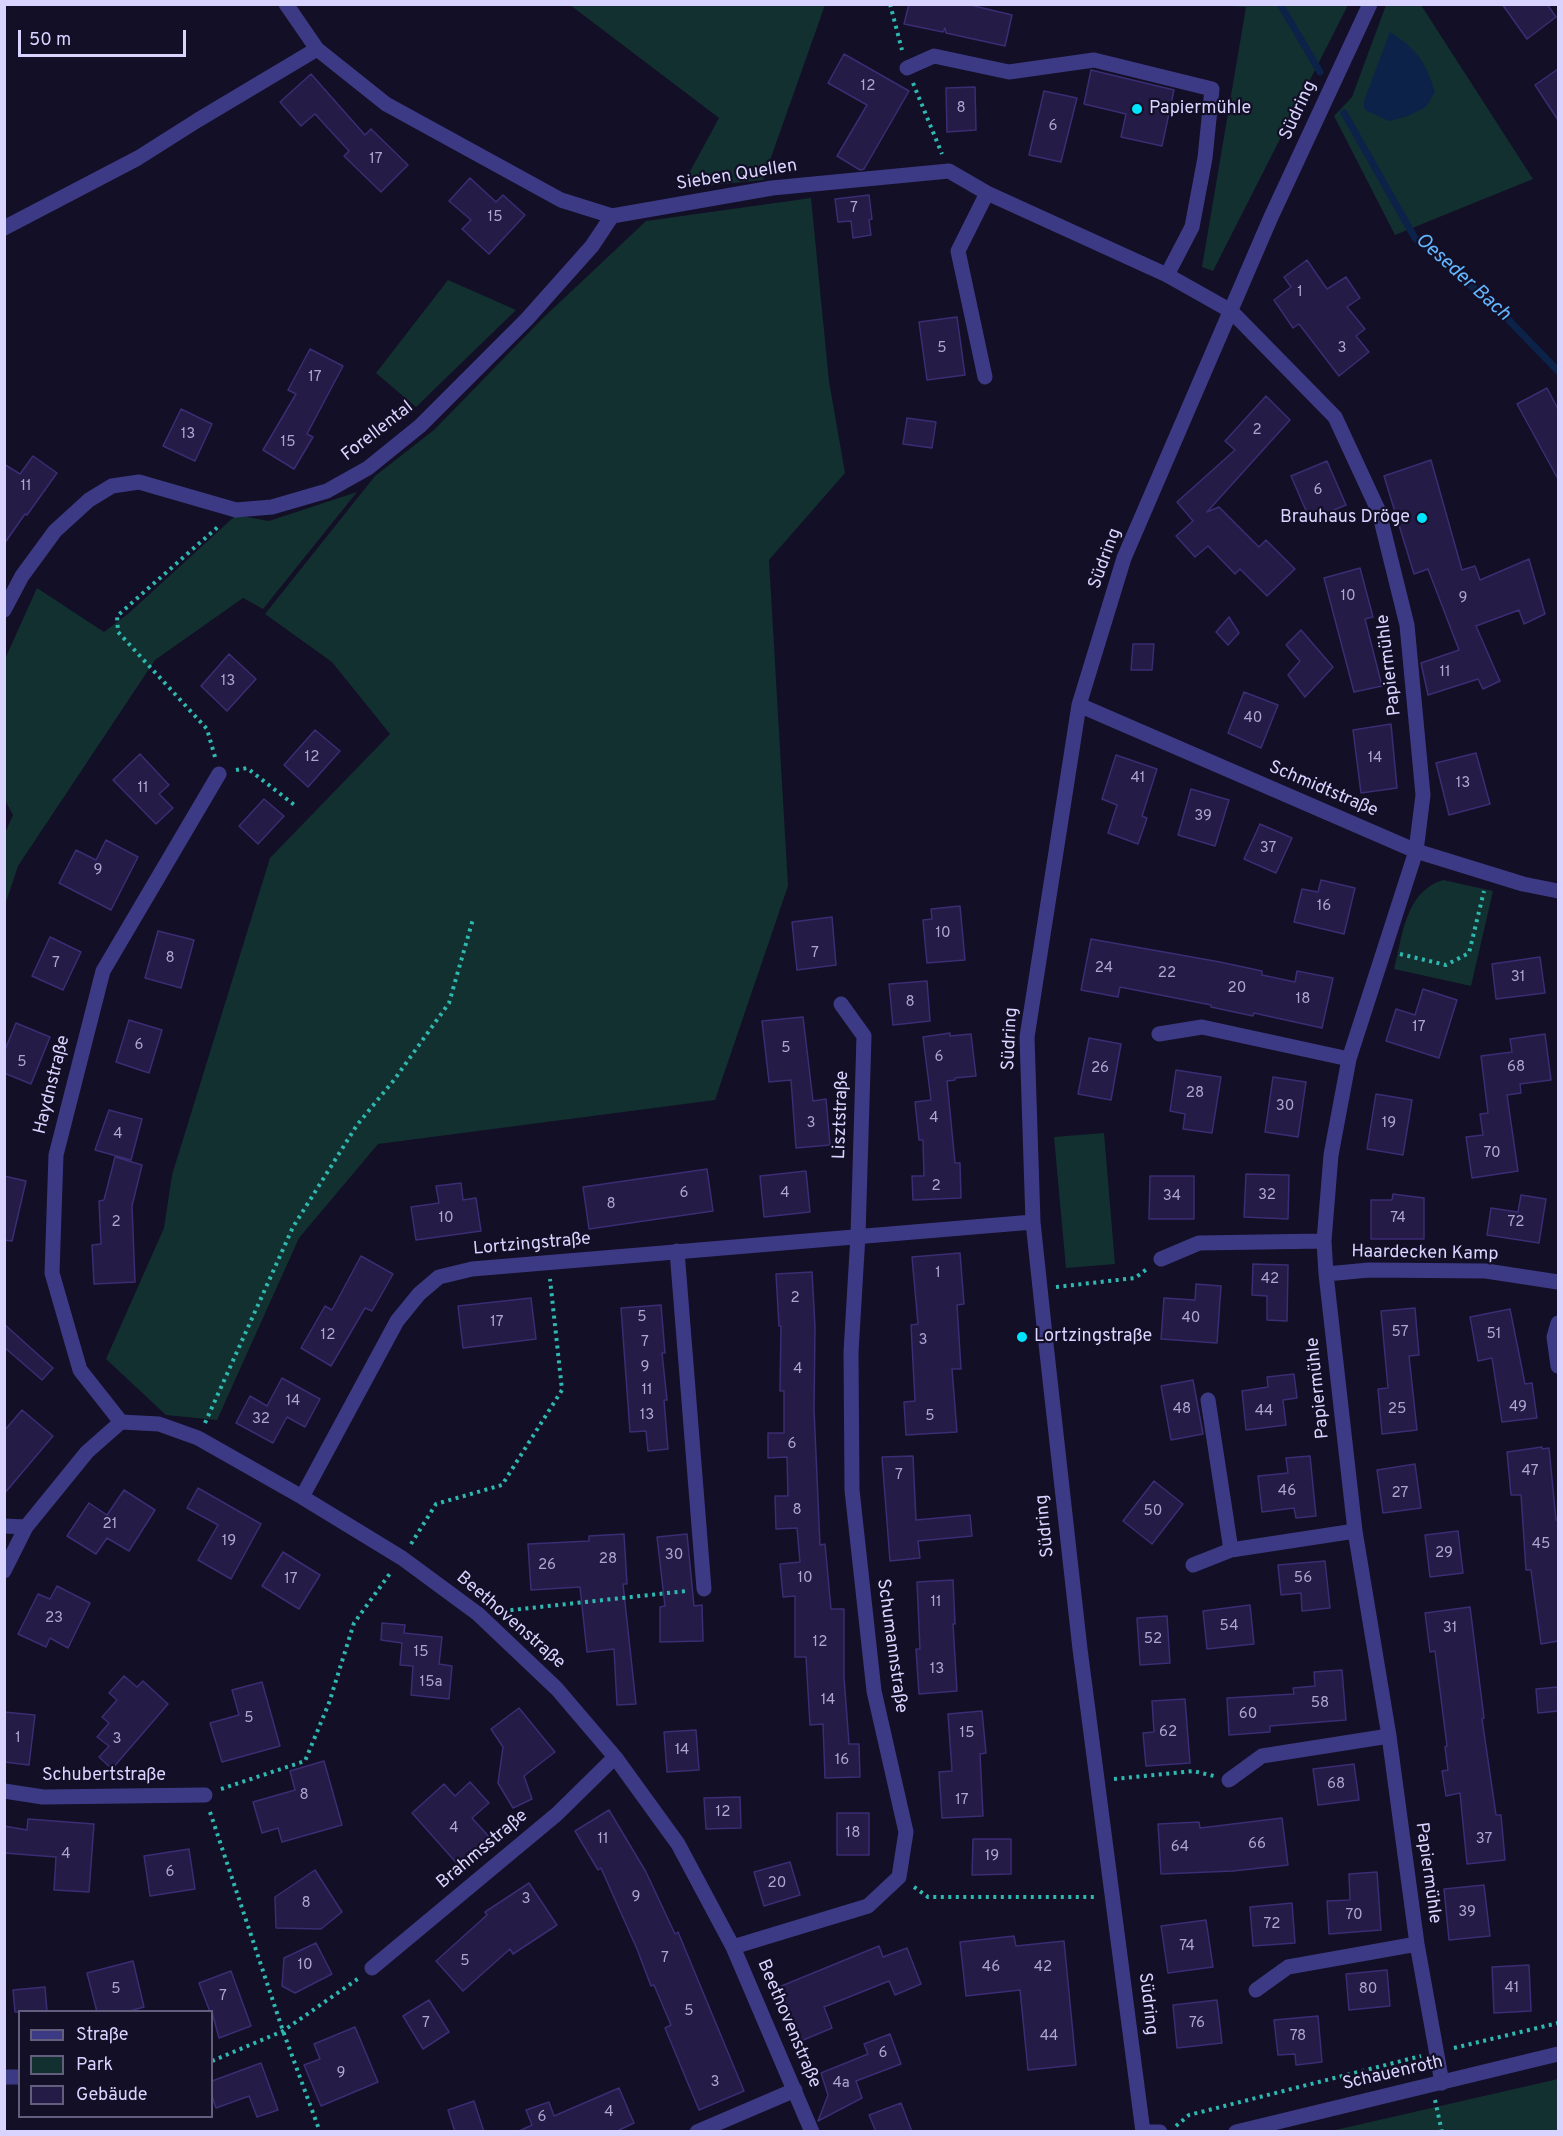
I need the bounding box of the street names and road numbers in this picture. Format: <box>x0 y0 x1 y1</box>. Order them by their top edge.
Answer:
street label: Südring <box>1276 78 1322 144</box>
street label: Sieben Quellen <box>675 156 799 196</box>
street label: Forellental <box>338 397 418 467</box>
street label: Südring <box>1085 526 1127 592</box>
street label: Papiermühle <box>1373 613 1407 717</box>
street label: Schmidtstraße <box>1265 757 1381 823</box>
street label: Südring <box>999 1007 1023 1071</box>
street label: Haydnstraße <box>30 1033 76 1137</box>
street label: Lisztstraße <box>830 1070 854 1160</box>
street label: Lortzingstraße <box>472 1229 592 1261</box>
street label: Haardecken Kamp <box>1351 1242 1499 1266</box>
street label: Papiermühle <box>1303 1336 1335 1440</box>
street label: Südring <box>1032 1494 1060 1558</box>
street label: Beethovenstraße <box>451 1568 569 1674</box>
street label: Schumannstraße <box>871 1577 911 1715</box>
street label: Schubertstraße <box>42 1765 166 1787</box>
street label: Brahmsstraße <box>433 1806 533 1894</box>
street label: Papiermühle <box>1409 1821 1445 1925</box>
street label: Beethovenstraße <box>751 1957 825 2091</box>
street label: Südring <box>1132 1971 1162 2037</box>
street label: Schauenroth <box>1341 2052 1445 2096</box>

